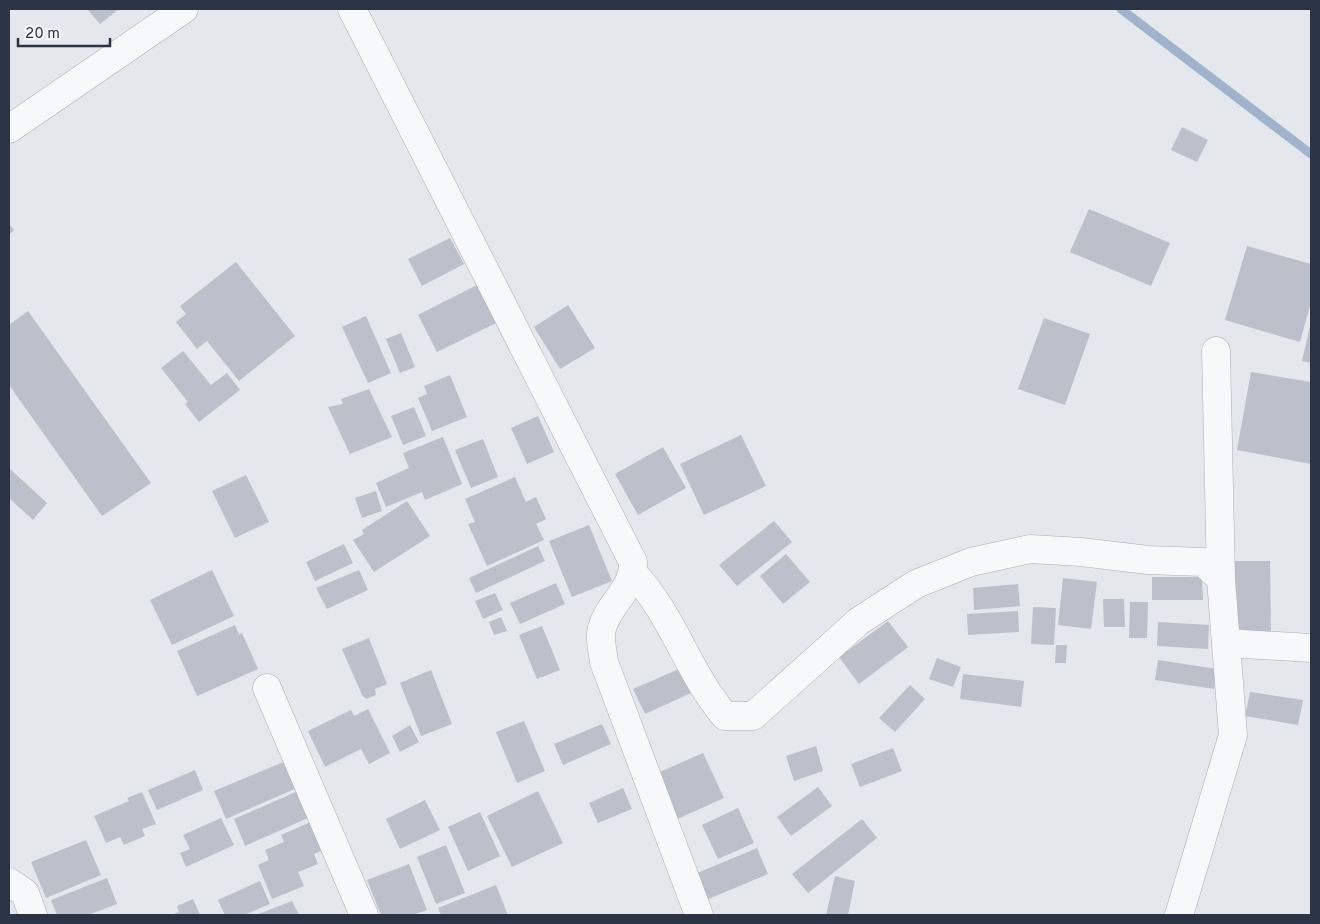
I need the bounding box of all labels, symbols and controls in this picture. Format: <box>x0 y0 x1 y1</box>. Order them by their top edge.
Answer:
scale bar <box>18 15 110 47</box>
text: 20 m <box>25 25 60 44</box>

